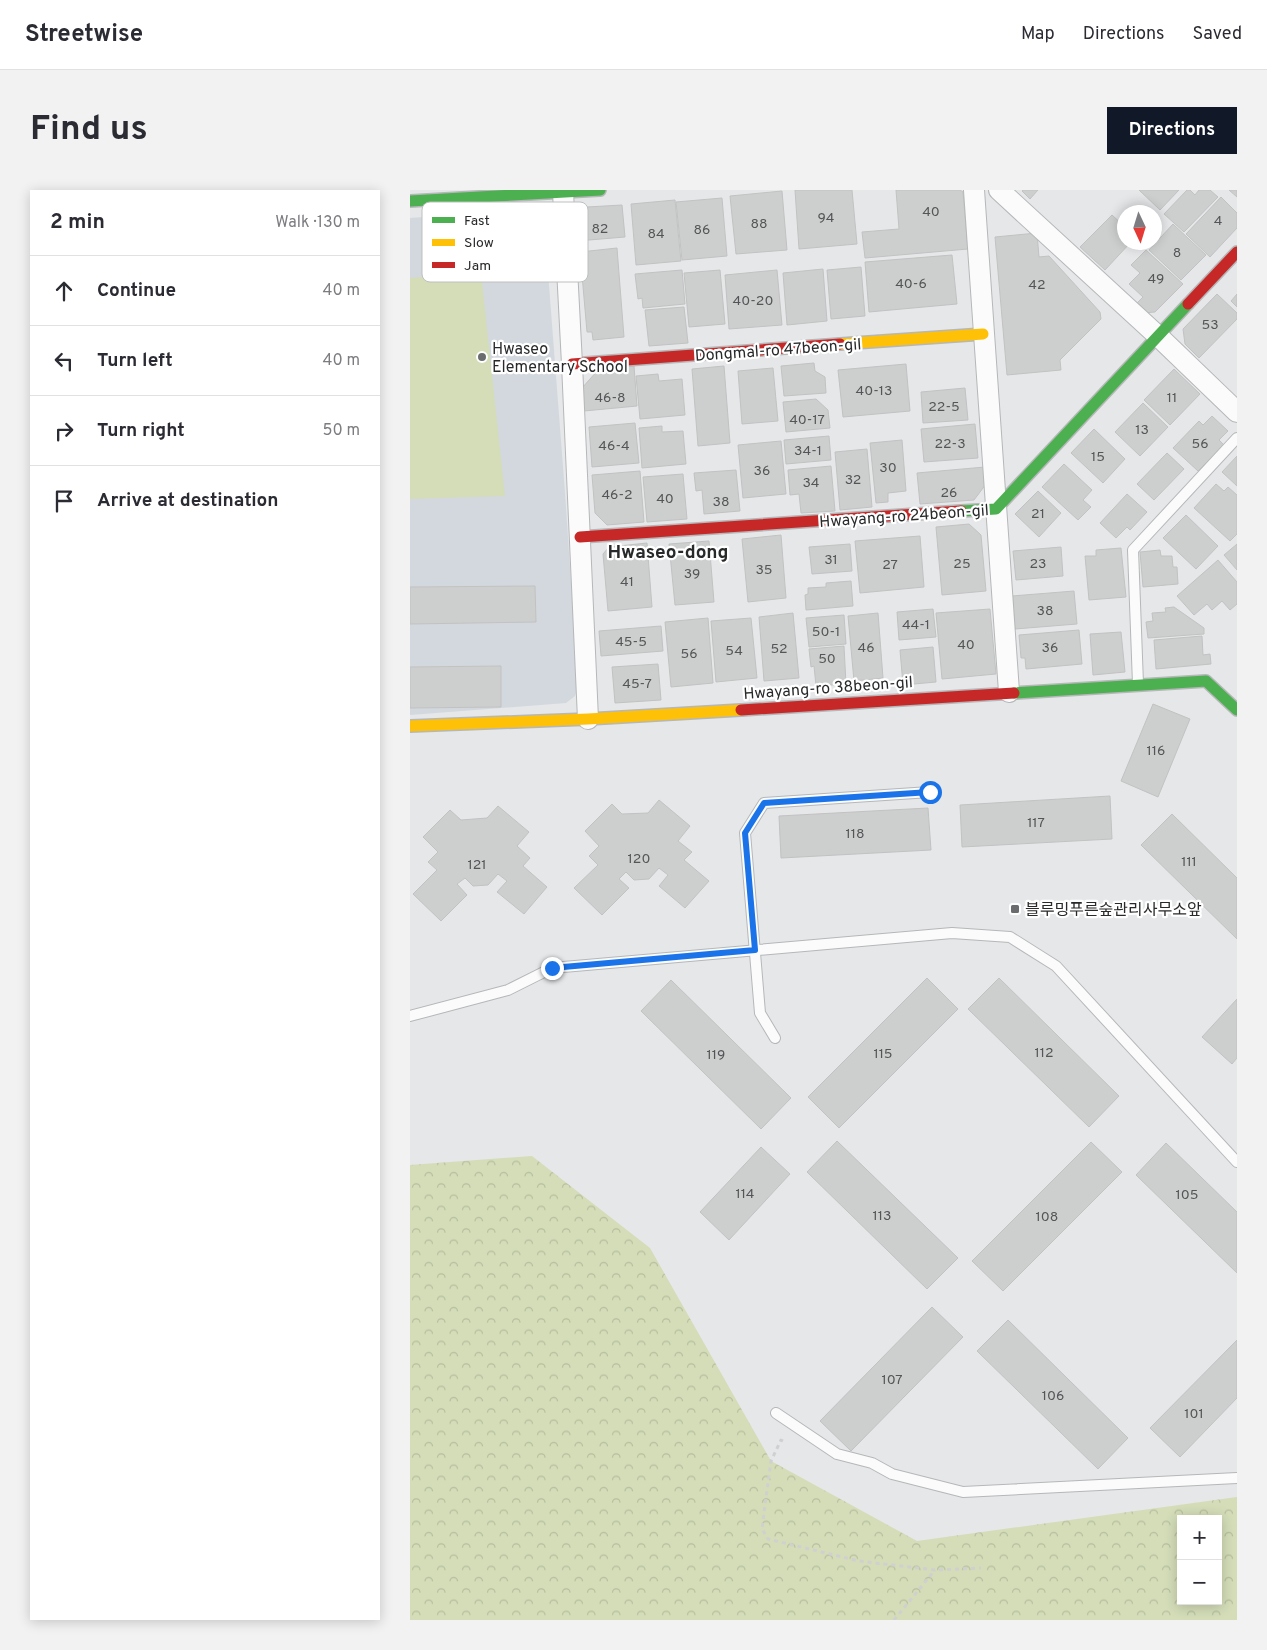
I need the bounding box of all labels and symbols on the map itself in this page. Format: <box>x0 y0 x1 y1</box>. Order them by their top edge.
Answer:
legend <box>422 202 588 282</box>
house number: 40 <box>922 204 940 221</box>
north arrow <box>1117 205 1162 250</box>
house number: 94 <box>817 210 835 227</box>
text: Fast <box>464 213 490 230</box>
house number: 4 <box>1214 213 1222 230</box>
house number: 88 <box>750 216 768 233</box>
house number: 82 <box>592 221 608 238</box>
house number: 86 <box>694 222 710 239</box>
house number: 84 <box>647 226 665 243</box>
text: Slow <box>464 235 494 252</box>
house number: 8 <box>1173 245 1181 262</box>
text: Jam <box>464 258 491 275</box>
house number: 49 <box>1148 271 1164 288</box>
house number: 40-6 <box>895 276 927 293</box>
house number: 42 <box>1028 277 1046 294</box>
house number: 40-20 <box>733 293 773 310</box>
house number: 53 <box>1201 317 1219 334</box>
street label: Dongmal-ro 47beon-gil <box>694 335 862 367</box>
place label: Hwaseo Elementary School <box>492 340 628 378</box>
marker: Hwaseo Elementary School <box>476 351 488 363</box>
house number: 40-13 <box>856 383 892 400</box>
house number: 46-8 <box>594 390 626 407</box>
house number: 11 <box>1167 390 1177 407</box>
house number: 22-5 <box>928 399 960 416</box>
house number: 40-17 <box>789 412 825 429</box>
house number: 13 <box>1135 422 1149 439</box>
house number: 22-3 <box>934 436 966 453</box>
house number: 56 <box>1191 436 1209 453</box>
house number: 46-4 <box>598 438 630 455</box>
house number: 34-1 <box>794 443 822 460</box>
house number: 15 <box>1091 449 1105 466</box>
house number: 30 <box>879 460 897 477</box>
house number: 36 <box>754 463 770 480</box>
house number: 32 <box>845 472 861 489</box>
house number: 34 <box>802 475 820 492</box>
house number: 26 <box>941 485 957 502</box>
house number: 46-2 <box>601 487 633 504</box>
house number: 40 <box>656 491 674 508</box>
house number: 38 <box>713 494 729 511</box>
street label: Hwayang-ro 24beon-gil <box>819 501 990 533</box>
house number: 21 <box>1031 506 1045 523</box>
district label: Hwaseo-dong <box>607 541 729 565</box>
house number: 31 <box>824 552 838 569</box>
house number: 25 <box>953 556 971 573</box>
house number: 23 <box>1030 556 1047 573</box>
house number: 27 <box>882 557 898 574</box>
house number: 35 <box>755 562 773 579</box>
house number: 39 <box>684 566 700 583</box>
house number: 41 <box>620 574 634 591</box>
house number: 38 <box>1037 603 1053 620</box>
house number: 44-1 <box>902 617 930 634</box>
house number: 50-1 <box>812 624 840 641</box>
house number: 45-5 <box>615 634 647 651</box>
house number: 40 <box>957 637 975 654</box>
house number: 46 <box>857 640 875 657</box>
house number: 36 <box>1042 640 1058 657</box>
house number: 52 <box>770 641 788 658</box>
house number: 54 <box>725 643 743 660</box>
house number: 56 <box>680 646 698 663</box>
house number: 50 <box>818 651 836 668</box>
street label: Hwayang-ro 38beon-gil <box>743 673 914 705</box>
house number: 45-7 <box>622 676 652 693</box>
house number: 116 <box>1147 743 1165 760</box>
route start <box>919 781 942 804</box>
house number: 117 <box>1027 815 1045 832</box>
house number: 118 <box>846 826 865 843</box>
house number: 120 <box>628 851 650 868</box>
house number: 111 <box>1181 854 1197 871</box>
house number: 121 <box>467 857 487 874</box>
place label: 블루밍푸른숲관리사무소앞 <box>1025 901 1202 921</box>
marker: 블루밍푸른숲관리사무소앞 <box>1009 903 1021 915</box>
route end <box>541 957 564 980</box>
house number: 112 <box>1034 1045 1054 1062</box>
house number: 115 <box>873 1046 893 1063</box>
house number: 119 <box>707 1047 725 1064</box>
house number: 114 <box>736 1186 754 1203</box>
house number: 105 <box>1176 1187 1198 1204</box>
house number: 113 <box>873 1208 891 1225</box>
house number: 108 <box>1036 1209 1058 1226</box>
house number: 107 <box>881 1372 903 1389</box>
house number: 106 <box>1042 1388 1064 1405</box>
house number: 101 <box>1184 1406 1204 1423</box>

